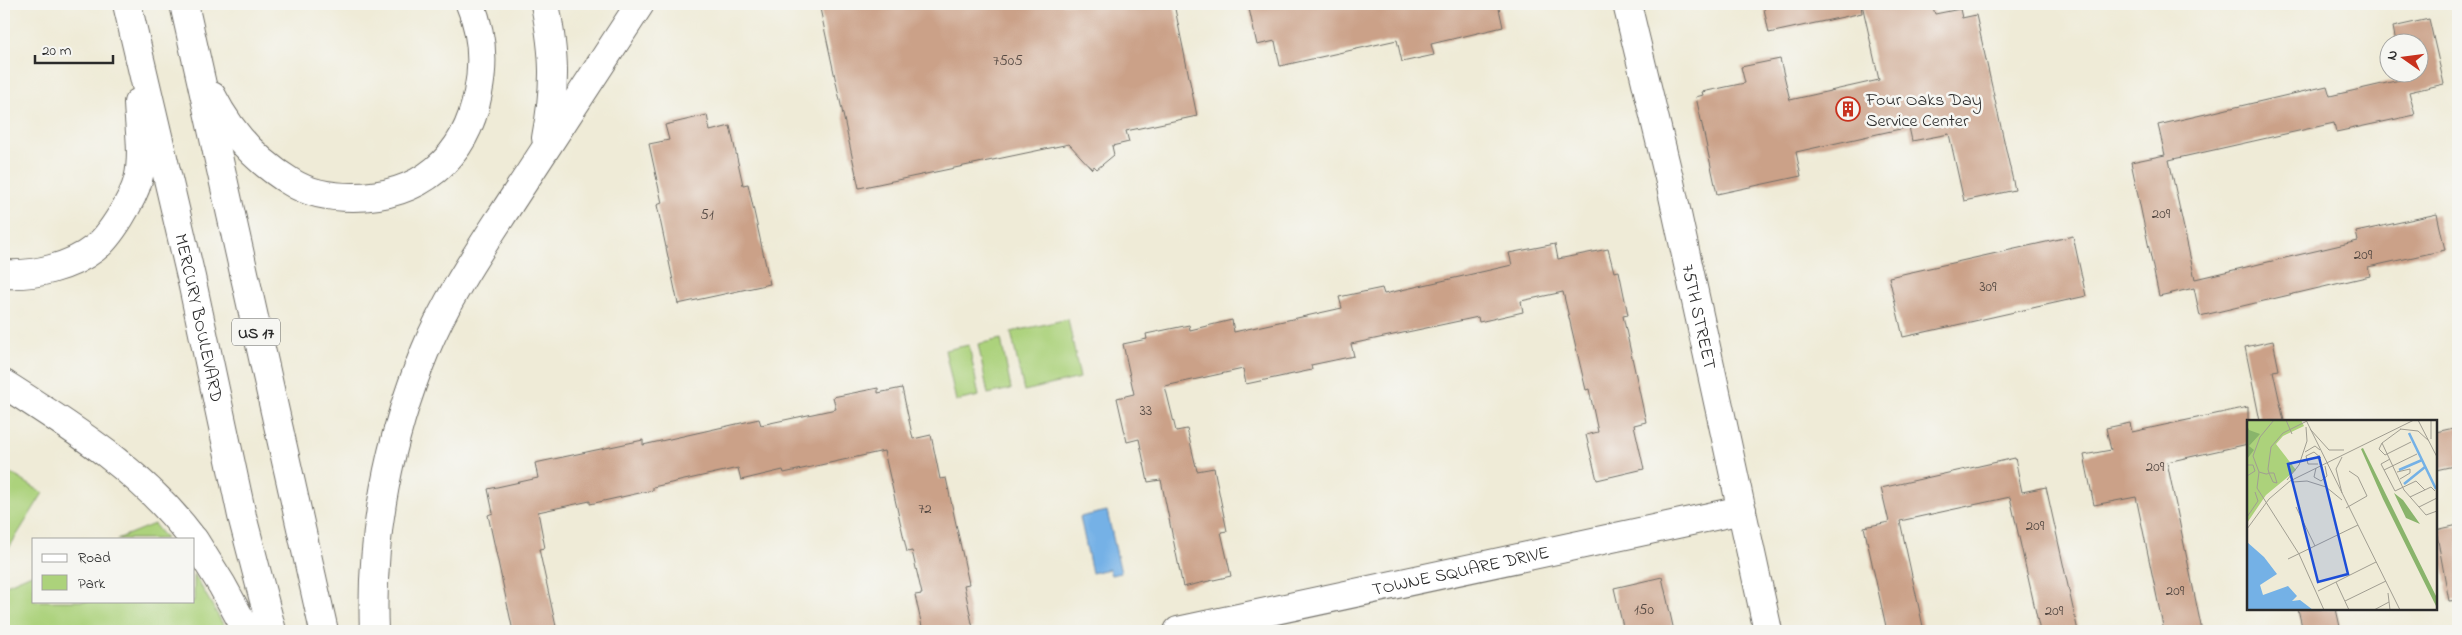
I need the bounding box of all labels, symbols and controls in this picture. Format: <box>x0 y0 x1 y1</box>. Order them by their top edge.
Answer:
scale bar <box>35 32 112 64</box>
north arrow <box>2380 32 2430 82</box>
text: 20 m <box>42 40 72 62</box>
text: N <box>2382 48 2404 62</box>
house number: 7505 <box>993 50 1023 72</box>
place label: Four Oaks Day Service Center <box>1865 88 1982 135</box>
building icon: Four Oaks Day Service Center <box>1835 96 1861 122</box>
house number: 209 <box>2152 203 2171 225</box>
house number: 51 <box>700 204 714 226</box>
street label: MERCURY BOULEVARD <box>166 231 228 405</box>
house number: 209 <box>2354 244 2373 266</box>
street label: 75TH STREET <box>1673 262 1722 372</box>
house number: 309 <box>1979 276 1997 298</box>
road number: US 17 <box>232 318 280 346</box>
house number: 33 <box>1140 400 1152 422</box>
inset map <box>2247 420 2437 610</box>
house number: 209 <box>2146 456 2165 478</box>
house number: 72 <box>918 498 932 520</box>
house number: 209 <box>2026 515 2045 537</box>
legend <box>32 538 195 602</box>
street label: TOWNE SQUARE DRIVE <box>1370 541 1552 604</box>
text: Road <box>78 547 111 569</box>
text: Park <box>78 573 106 595</box>
house number: 209 <box>2166 580 2185 602</box>
house number: 150 <box>1634 599 1654 621</box>
house number: 209 <box>2045 600 2064 622</box>

